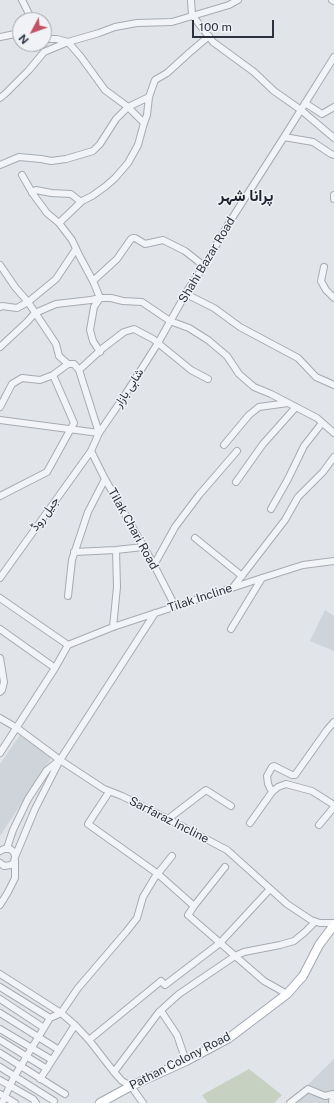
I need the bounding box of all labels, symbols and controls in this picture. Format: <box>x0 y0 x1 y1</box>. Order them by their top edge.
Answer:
north arrow <box>12 12 52 52</box>
scale bar <box>194 12 276 38</box>
text: 100 m <box>199 20 232 34</box>
text: N <box>16 32 31 46</box>
district label: پرانا شہر <box>219 186 273 206</box>
street label: Shahi Bazar Road <box>176 214 238 306</box>
street label: شاہی بازار <box>111 366 147 410</box>
street label: Tilak Chari Road <box>105 486 161 572</box>
street label: جیل روڈ <box>28 494 62 534</box>
street label: Tilak Incline <box>166 581 234 615</box>
street label: Sarfaraz Incline <box>127 794 211 846</box>
street label: Pathan Colony Road <box>127 1029 233 1093</box>

